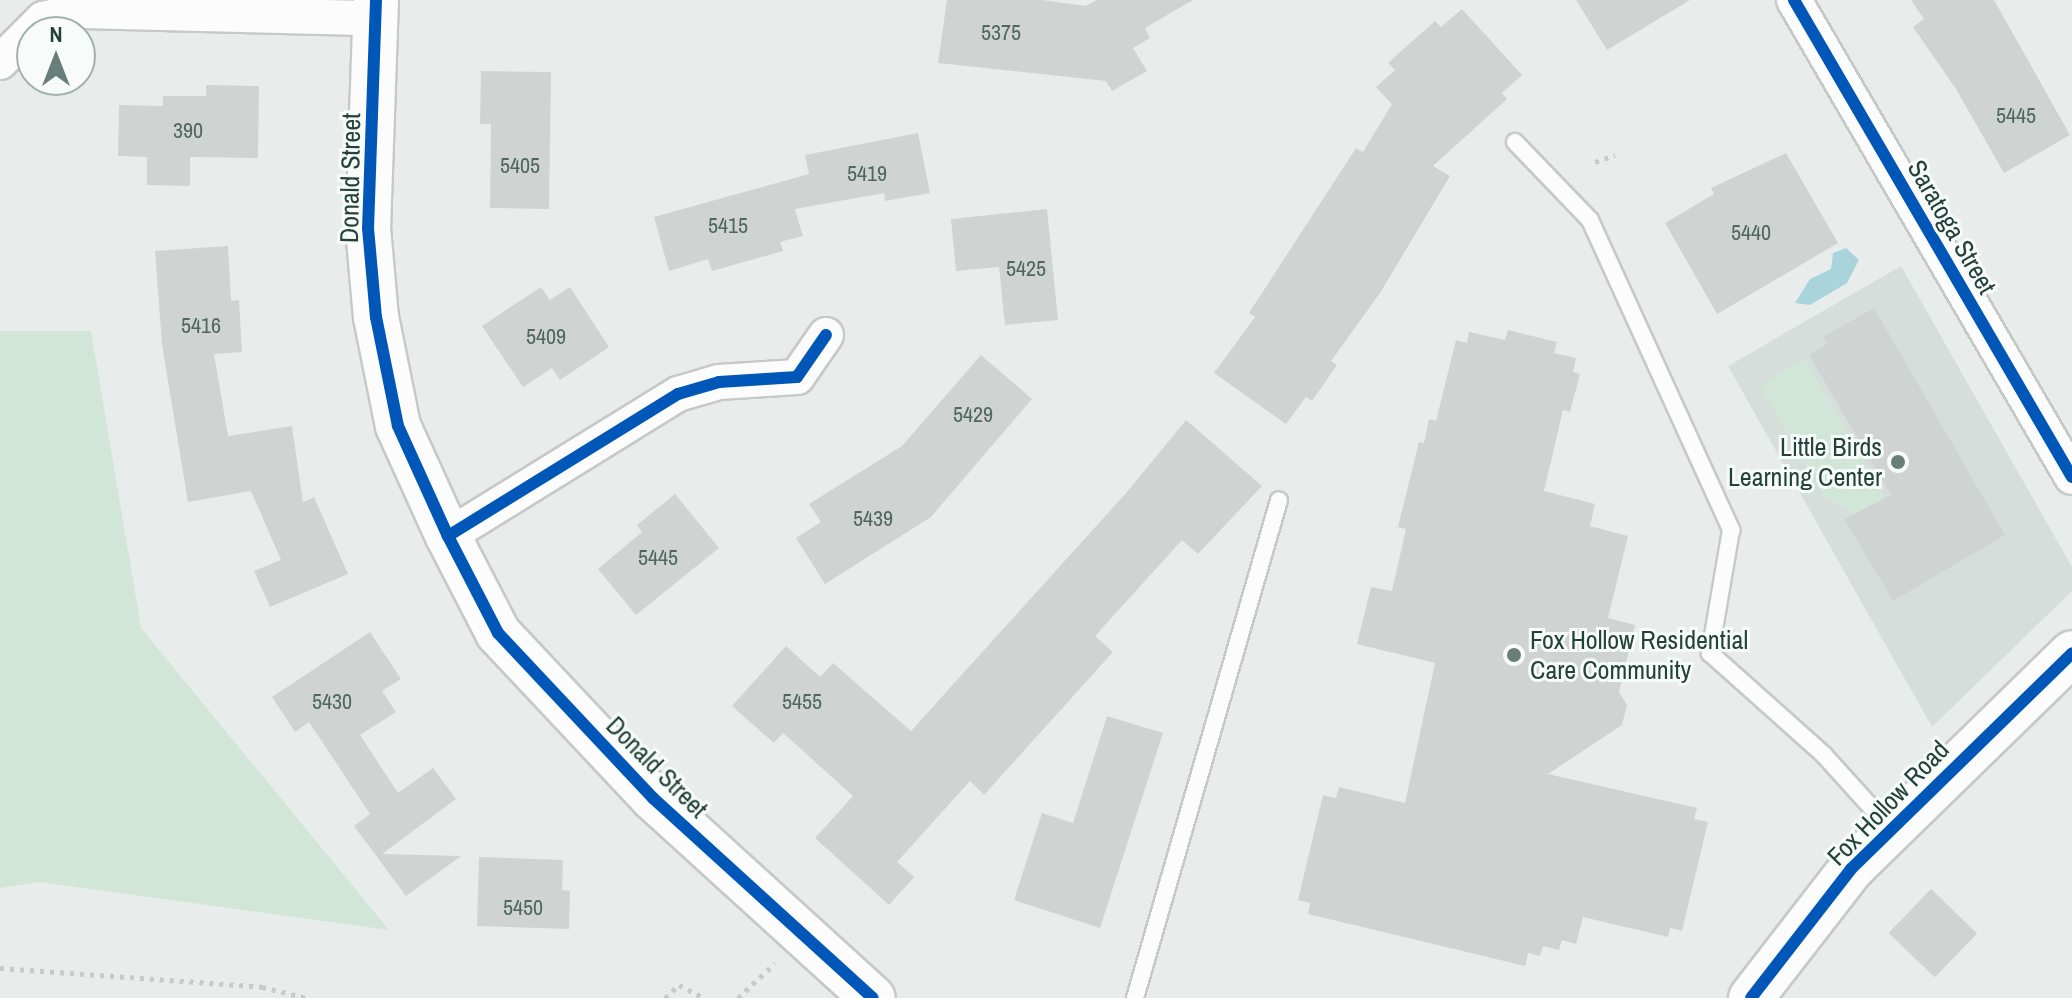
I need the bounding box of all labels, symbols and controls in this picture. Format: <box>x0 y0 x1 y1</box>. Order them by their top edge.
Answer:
north arrow <box>16 16 96 96</box>
text: N <box>49 19 63 49</box>
house number: 5375 <box>981 20 1021 46</box>
house number: 5445 <box>1996 103 2036 129</box>
street label: Donald Street <box>333 113 367 243</box>
house number: 390 <box>173 118 203 144</box>
house number: 5405 <box>500 153 540 179</box>
street label: Saratoga Street <box>1901 155 2003 299</box>
house number: 5419 <box>847 161 887 187</box>
house number: 5415 <box>708 213 748 239</box>
house number: 5440 <box>1731 220 1771 246</box>
house number: 5425 <box>1006 256 1046 282</box>
house number: 5416 <box>181 313 221 339</box>
house number: 5409 <box>526 324 566 350</box>
house number: 5429 <box>953 402 993 428</box>
place label: Little Birds Learning Center <box>1728 431 1882 492</box>
marker: Little Birds Learning Center <box>1889 453 1907 471</box>
house number: 5439 <box>853 506 893 532</box>
house number: 5445 <box>638 545 678 571</box>
place label: Fox Hollow Residential Care Community <box>1530 624 1748 686</box>
marker: Fox Hollow Residential Care Community <box>1505 646 1523 664</box>
house number: 5430 <box>312 689 352 715</box>
house number: 5455 <box>782 689 822 715</box>
street label: Donald Street <box>600 710 714 824</box>
street label: Fox Hollow Road <box>1821 734 1955 872</box>
house number: 5450 <box>503 895 543 921</box>

